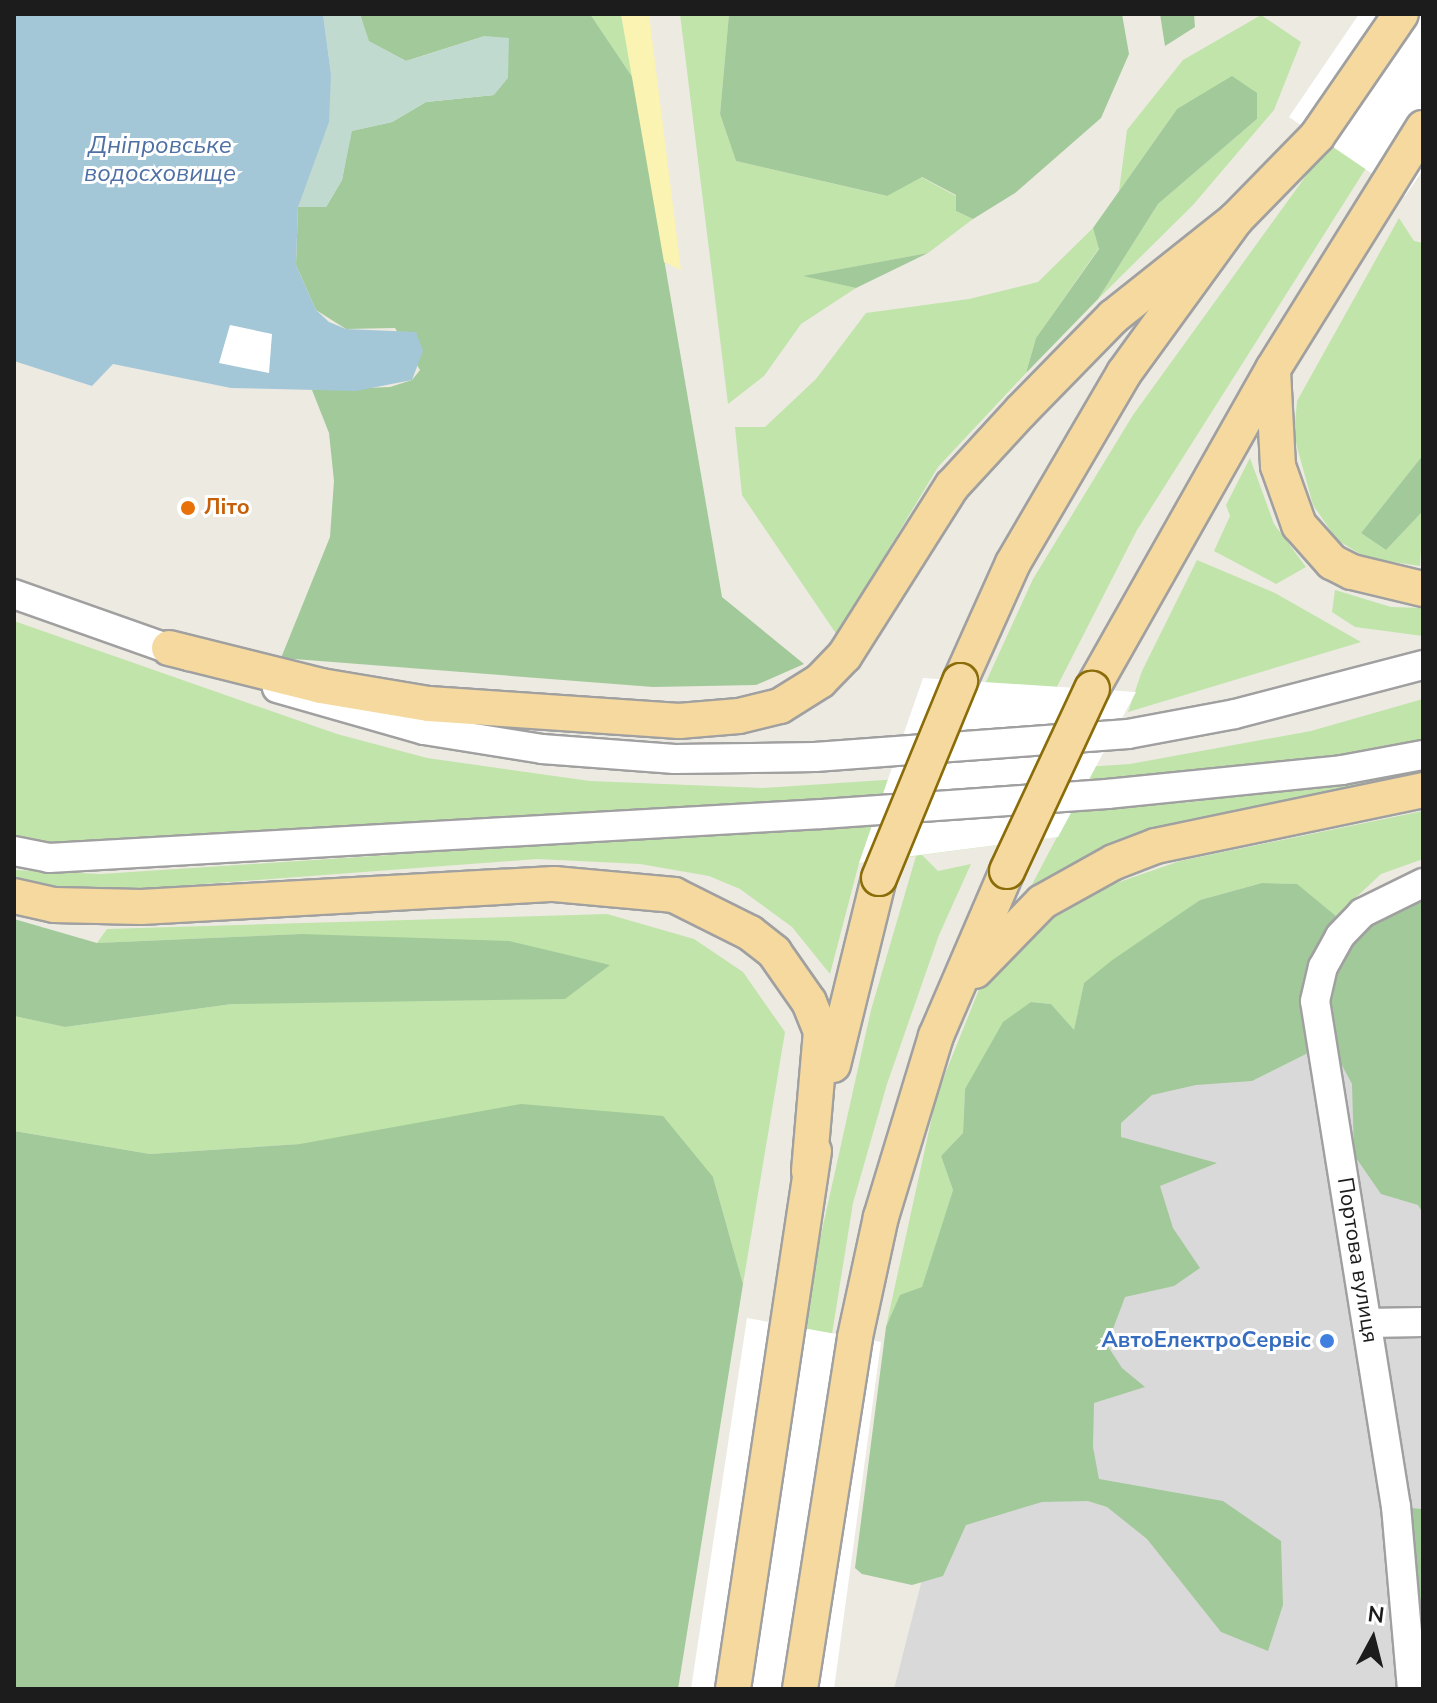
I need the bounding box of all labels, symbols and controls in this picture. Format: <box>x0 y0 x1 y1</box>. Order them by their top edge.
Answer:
water label: Дніпровське водосховище <box>84 132 236 188</box>
place label: Літо <box>204 495 250 521</box>
marker: Літо <box>179 499 197 517</box>
street label: Портова вулиця <box>1331 1175 1383 1345</box>
place label: АвтоЕлектроСервіс <box>1101 1328 1311 1354</box>
marker: АвтоЕлектроСервіс <box>1318 1332 1336 1350</box>
north arrow <box>1333 1599 1413 1679</box>
text: N <box>1366 1599 1386 1631</box>

